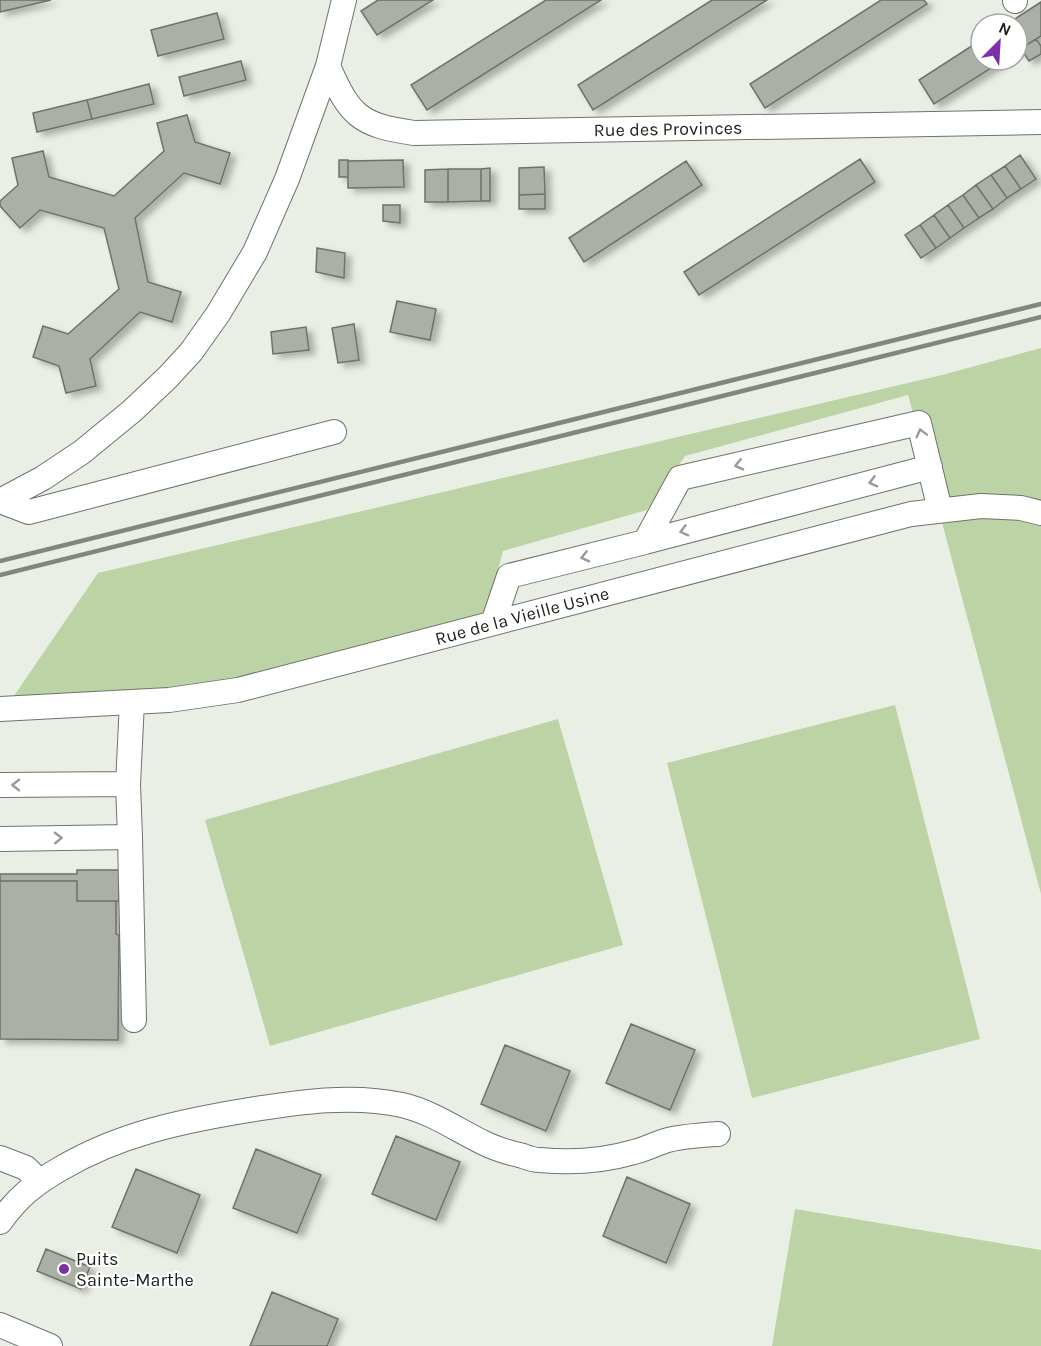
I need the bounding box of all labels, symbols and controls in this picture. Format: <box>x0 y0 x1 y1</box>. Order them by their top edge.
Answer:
north arrow <box>969 12 1029 72</box>
text: N <box>996 18 1014 40</box>
street label: Rue des Provinces <box>593 117 743 141</box>
one-way arrow <box>916 428 929 438</box>
one-way arrow <box>734 457 744 470</box>
one-way arrow <box>868 474 878 487</box>
one-way arrow <box>680 524 690 537</box>
one-way arrow <box>580 549 590 562</box>
street label: Rue de la Vieille Usine <box>433 582 611 650</box>
one-way arrow <box>12 778 21 791</box>
one-way arrow <box>54 832 63 844</box>
place label: Puits Sainte-Marthe <box>76 1248 194 1291</box>
marker: Puits Sainte-Marthe <box>57 1262 71 1276</box>

